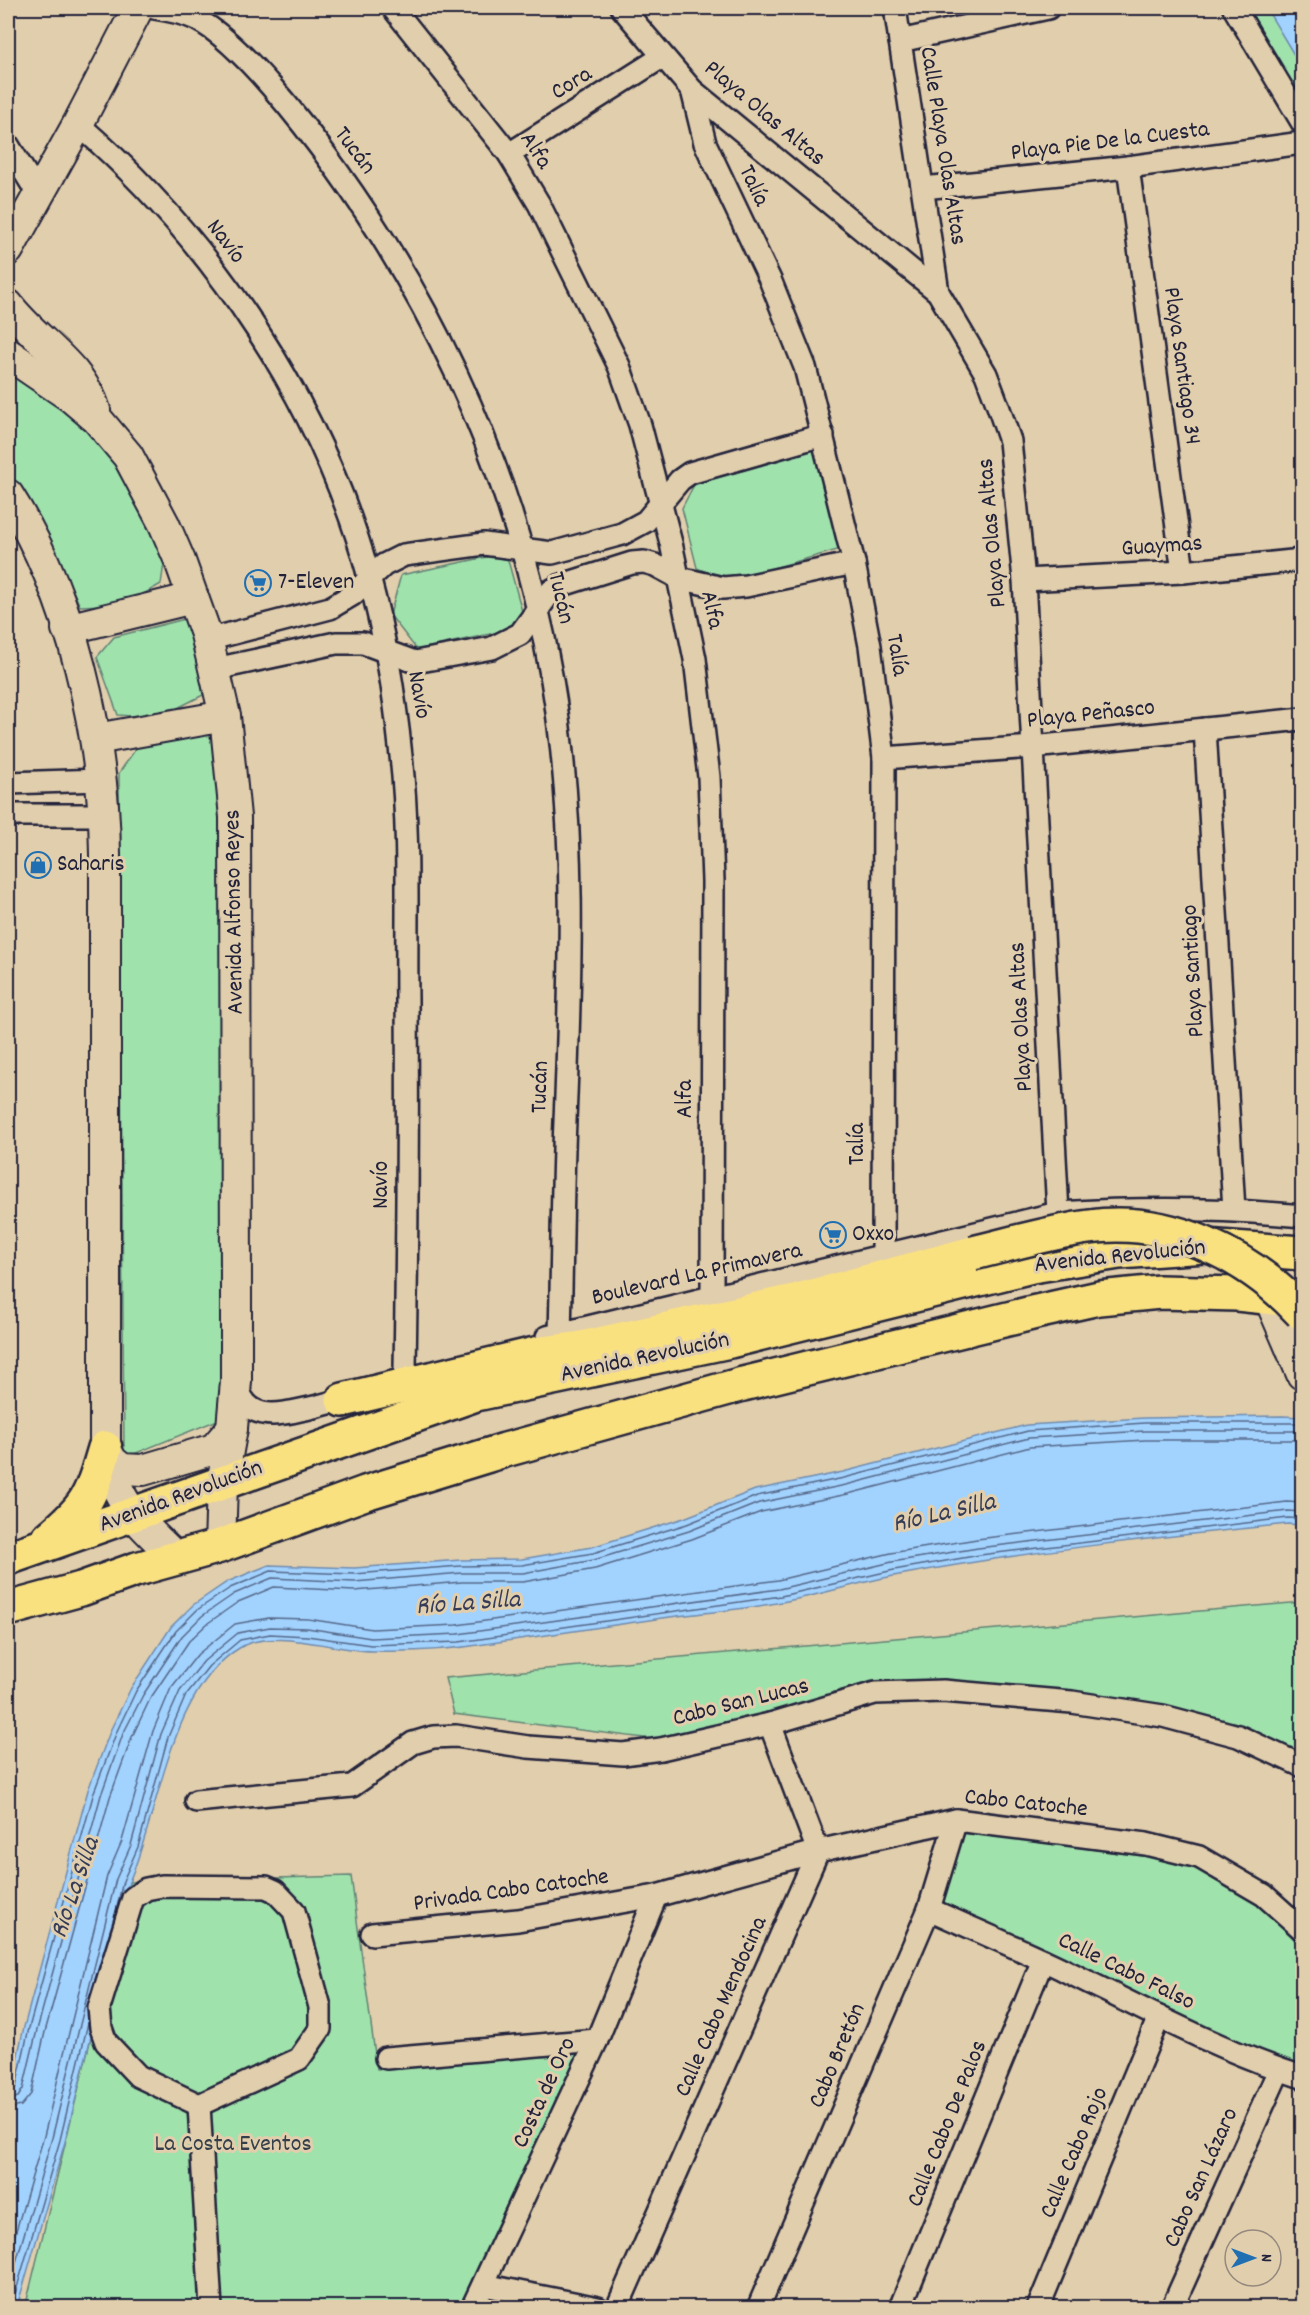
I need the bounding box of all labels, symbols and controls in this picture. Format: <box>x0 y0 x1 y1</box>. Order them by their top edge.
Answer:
street label: Calle Playa Olas Altas <box>910 44 974 248</box>
street label: Playa Olas Altas <box>696 53 832 175</box>
street label: Cora <box>545 58 600 110</box>
street label: Playa Pie De la Cuesta <box>1009 113 1212 171</box>
street label: Tucán <box>325 120 383 182</box>
street label: Alfa <box>510 126 560 177</box>
street label: Talía <box>729 160 778 213</box>
street label: Navío <box>197 213 253 271</box>
street label: Playa Santiago 34 <box>1153 285 1209 447</box>
street label: Playa Olas Altas <box>970 457 1016 609</box>
street label: Guaymas <box>1120 527 1204 567</box>
place label: 7-Eleven <box>278 566 354 600</box>
supermarket icon: 7-Eleven <box>243 568 273 598</box>
street label: Tucán <box>538 569 582 627</box>
street label: Alfa <box>690 588 732 633</box>
street label: Talía <box>876 631 916 679</box>
street label: Navío <box>397 668 439 722</box>
street label: Playa Peñasco <box>1025 691 1157 739</box>
street label: Avenida Alfonso Reyes <box>216 809 254 1015</box>
place label: Saharis <box>57 848 125 882</box>
shop icon: Saharis <box>23 850 53 880</box>
street label: Playa Santiago <box>1174 904 1214 1038</box>
street label: Playa Olas Altas <box>1001 941 1043 1093</box>
street label: Tucán <box>523 1060 559 1114</box>
street label: Alfa <box>669 1079 703 1118</box>
street label: Talía <box>841 1122 875 1165</box>
street label: Navío <box>365 1161 399 1209</box>
place label: Oxxo <box>852 1218 894 1252</box>
supermarket icon: Oxxo <box>818 1220 848 1250</box>
street label: Avenida Revolución <box>1033 1231 1207 1283</box>
street label: Boulevard La Primavera <box>589 1234 806 1316</box>
street label: Avenida Revolución <box>557 1323 733 1393</box>
street label: Avenida Revolución <box>94 1452 268 1542</box>
water label: Río La Silla <box>889 1484 1001 1544</box>
water label: Río La Silla <box>415 1582 523 1626</box>
street label: Cabo San Lucas <box>669 1670 813 1736</box>
street label: Cabo Catoche <box>963 1781 1089 1827</box>
water label: Río La Silla <box>41 1831 111 1943</box>
street label: Privada Cabo Catoche <box>411 1860 611 1922</box>
street label: Calle Cabo Mendocina <box>667 1911 777 2103</box>
street label: Calle Cabo Falso <box>1052 1924 1200 2020</box>
street label: Cabo Bretón <box>801 1998 875 2114</box>
street label: Costa de Oro <box>504 2032 586 2154</box>
street label: Calle Cabo De Palos <box>899 2035 997 2213</box>
street label: Calle Cabo Rojo <box>1032 2082 1118 2224</box>
street label: Cabo San Lázaro <box>1156 2103 1248 2253</box>
park label: La Costa Eventos <box>154 2128 312 2162</box>
north arrow <box>1223 2228 1283 2288</box>
text: N <box>1254 2254 1277 2262</box>

